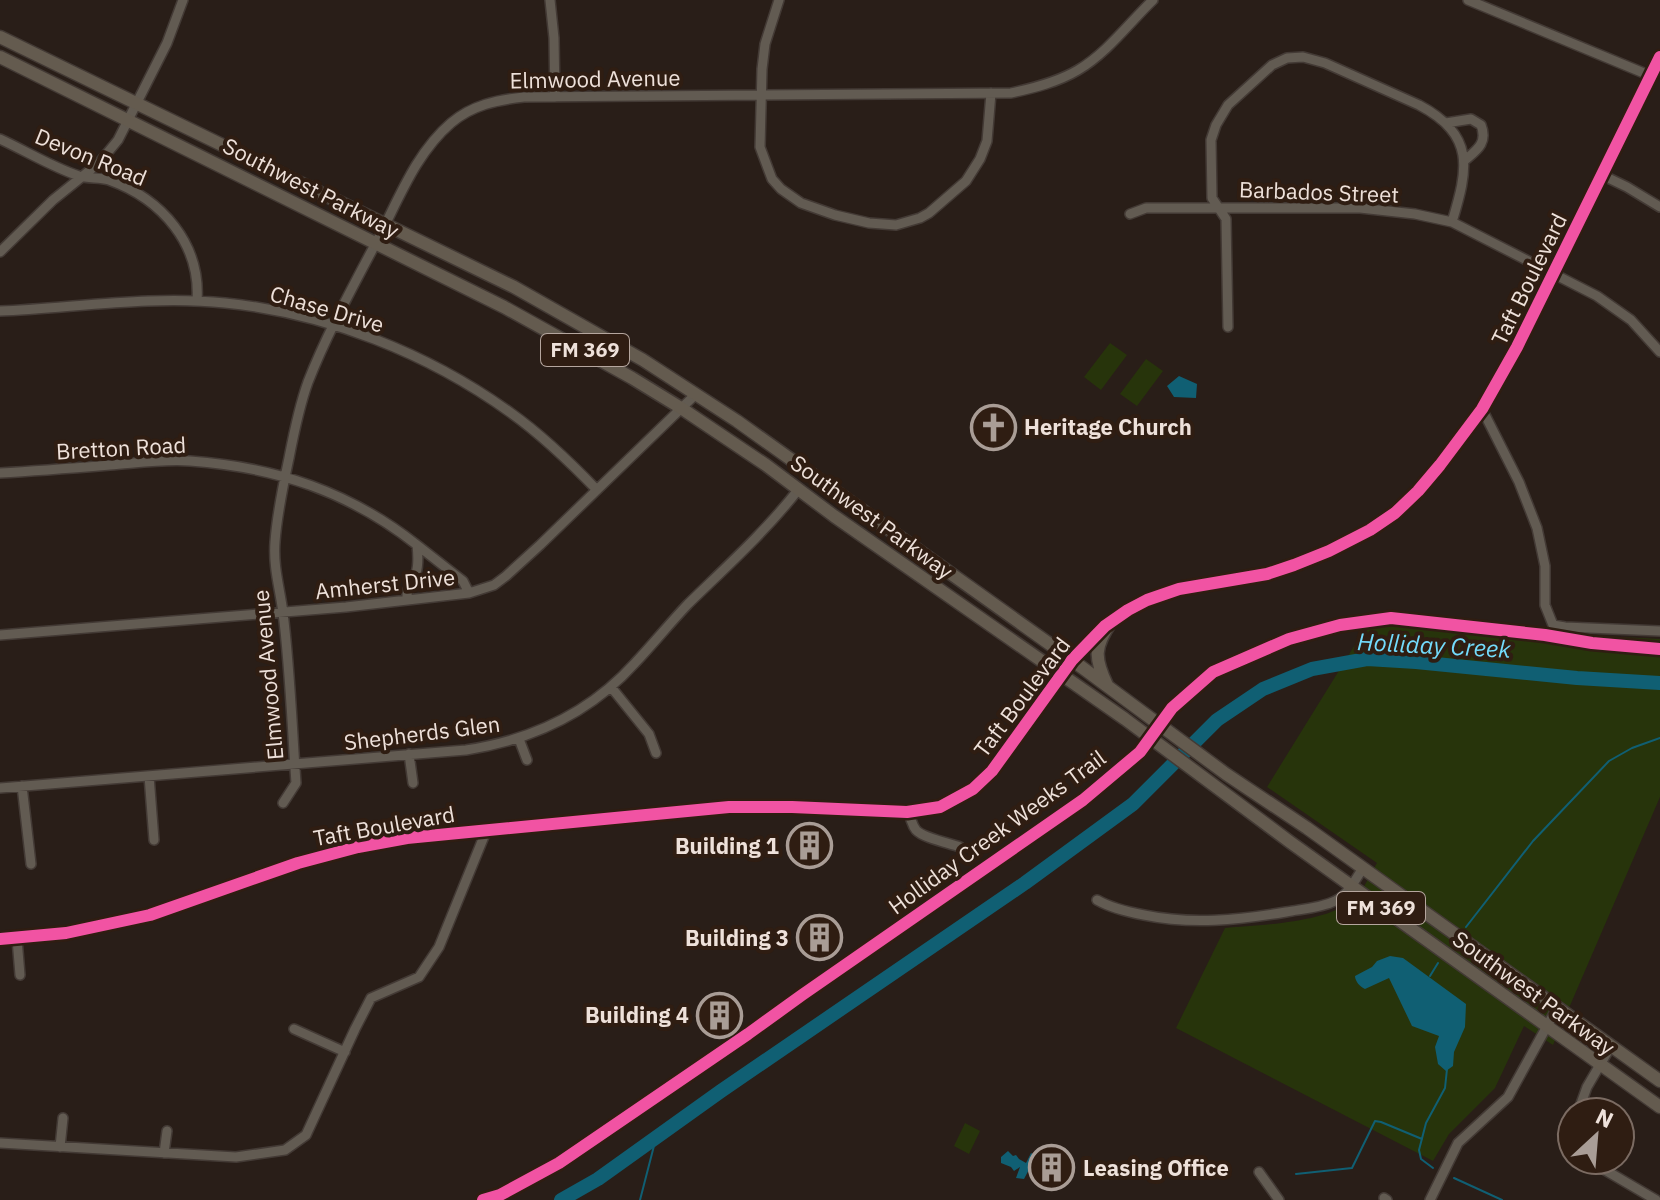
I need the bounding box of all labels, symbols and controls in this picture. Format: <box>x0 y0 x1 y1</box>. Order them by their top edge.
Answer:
street label: Elmwood Avenue <box>509 63 681 94</box>
street label: Devon Road <box>31 121 151 192</box>
street label: Southwest Parkway <box>218 131 404 244</box>
street label: Barbados Street <box>1239 174 1399 209</box>
street label: Taft Boulevard <box>1484 208 1573 349</box>
street label: Chase Drive <box>267 278 387 339</box>
road number: FM 369 <box>541 334 629 366</box>
church icon: Heritage Church <box>969 403 1017 451</box>
place label: Heritage Church <box>1024 412 1192 441</box>
street label: Bretton Road <box>55 430 187 465</box>
street label: Southwest Parkway <box>785 448 959 585</box>
street label: Amherst Drive <box>314 562 456 605</box>
street label: Elmwood Avenue <box>246 589 289 761</box>
water label: Holliday Creek <box>1356 625 1512 665</box>
street label: Taft Boulevard <box>967 631 1076 763</box>
street label: Shepherds Glen <box>342 709 502 756</box>
street label: Holliday Creek Weeks Trail <box>882 743 1111 920</box>
street label: Taft Boulevard <box>311 799 457 852</box>
building icon: Building 1 <box>786 822 834 870</box>
place label: Building 1 <box>675 831 779 860</box>
road number: FM 369 <box>1337 892 1425 924</box>
building icon: Building 3 <box>796 914 844 962</box>
place label: Building 3 <box>685 923 789 952</box>
street label: Southwest Parkway <box>1447 924 1621 1061</box>
building icon: Building 4 <box>696 991 744 1039</box>
place label: Building 4 <box>585 1000 689 1029</box>
north arrow <box>1556 1096 1636 1176</box>
text: N <box>1591 1101 1619 1134</box>
building icon: Leasing Office <box>1028 1144 1076 1192</box>
place label: Leasing Office <box>1083 1153 1229 1182</box>

